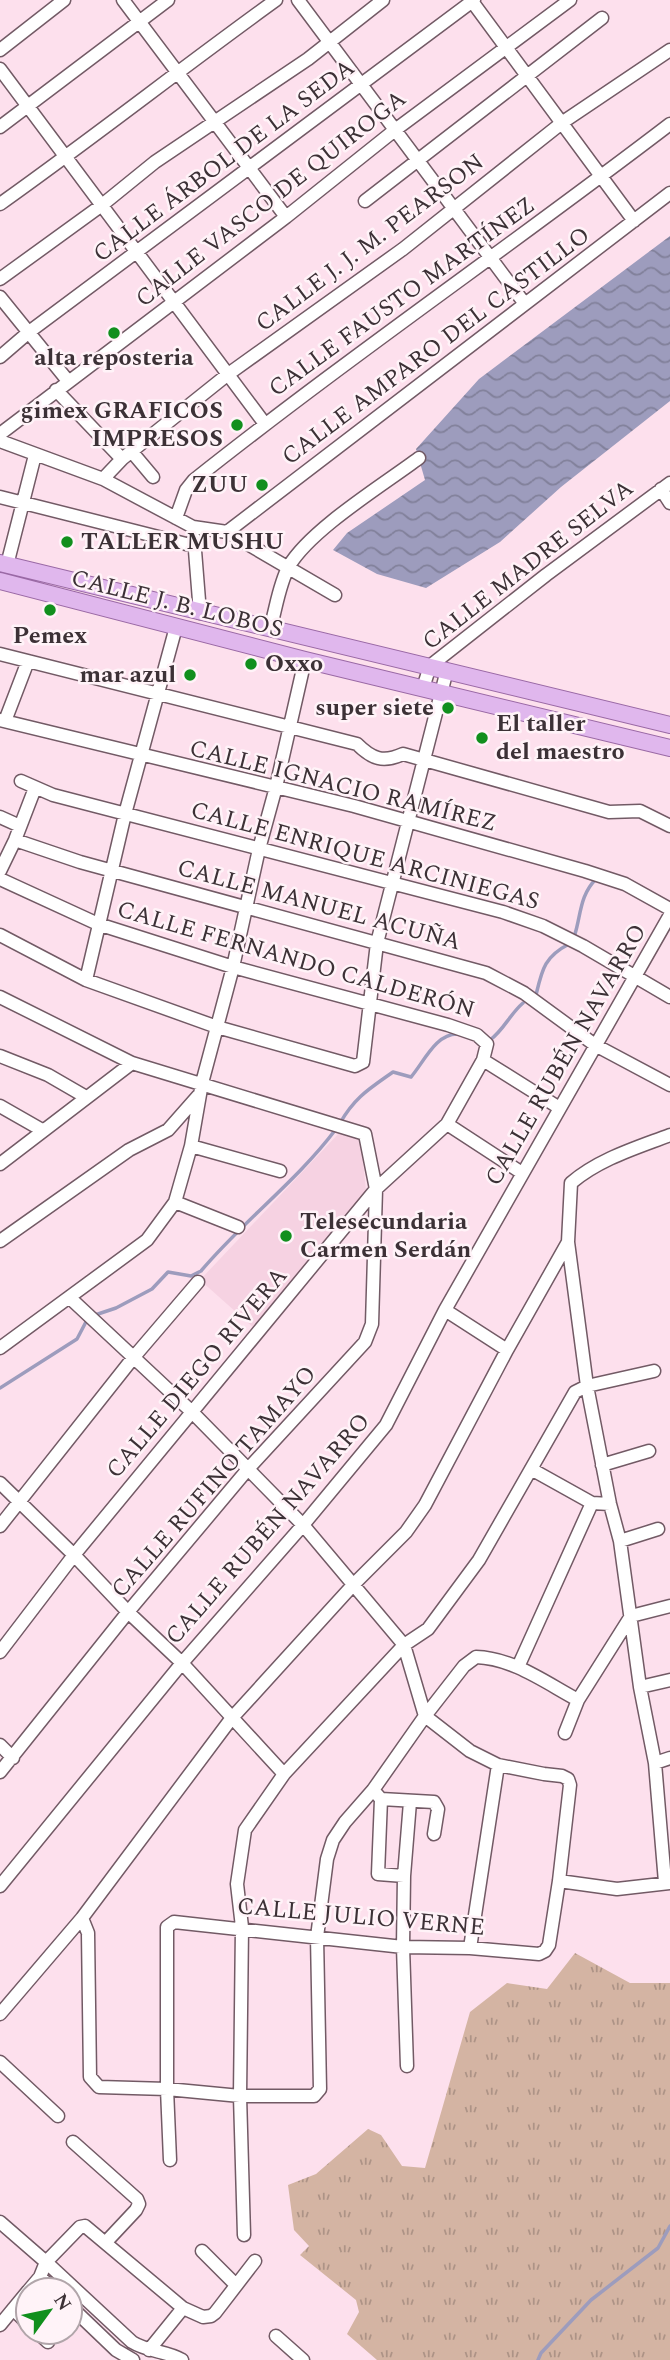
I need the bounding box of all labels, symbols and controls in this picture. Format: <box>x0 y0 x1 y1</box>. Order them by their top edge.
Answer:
street label: CALLE ÁRBOL DE LA SEDA <box>85 50 363 272</box>
street label: CALLE VASCO DE QUIROGA <box>128 82 414 316</box>
street label: CALLE J. J. M. PEARSON <box>248 145 492 341</box>
street label: CALLE FAUSTO MARTÍNEZ <box>261 188 543 406</box>
street label: CALLE AMPARO DEL CASTILLO <box>274 218 598 474</box>
marker: alta reposteria <box>106 325 122 341</box>
place label: alta reposteria <box>34 340 194 376</box>
place label: gimex GRAFICOS IMPRESOS <box>21 393 223 457</box>
marker: gimex GRAFICOS IMPRESOS <box>229 417 245 433</box>
place label: ZUU <box>191 467 248 503</box>
street label: CALLE MADRE SELVA <box>415 471 641 659</box>
marker: ZUU <box>254 477 270 493</box>
place label: TALLER MUSHU <box>81 524 284 560</box>
marker: TALLER MUSHU <box>59 534 75 550</box>
street label: CALLE J. B. LOBOS <box>67 560 287 648</box>
marker: Pemex <box>42 602 58 618</box>
place label: Pemex <box>13 618 87 654</box>
place label: Oxxo <box>265 646 323 682</box>
marker: Oxxo <box>243 656 259 672</box>
place label: mar azul <box>80 657 176 693</box>
marker: mar azul <box>182 667 198 683</box>
place label: super siete <box>315 690 434 726</box>
marker: super siete <box>440 700 456 716</box>
place label: El taller del maestro <box>496 706 625 770</box>
street label: CALLE IGNACIO RAMÍREZ <box>186 730 500 842</box>
marker: El taller del maestro <box>474 730 490 746</box>
street label: CALLE ENRIQUE ARCINIEGAS <box>187 792 543 920</box>
street label: CALLE MANUEL ACUÑA <box>173 850 465 960</box>
street label: CALLE FERNANDO CALDERÓN <box>113 892 479 1028</box>
street label: CALLE RUBÉN NAVARRO <box>476 917 656 1193</box>
place label: Telesecundaria Carmen Serdán <box>300 1204 472 1268</box>
marker: Telesecundaria Carmen Serdán <box>278 1228 294 1244</box>
street label: CALLE DIEGO RIVERA <box>98 1259 296 1487</box>
street label: CALLE RUFINO TAMAYO <box>103 1358 325 1606</box>
street label: CALLE RUBÉN NAVARRO <box>157 1405 379 1653</box>
street label: CALLE JULIO VERNE <box>236 1888 486 1946</box>
north arrow <box>14 2276 84 2346</box>
text: N <box>46 2288 78 2317</box>

